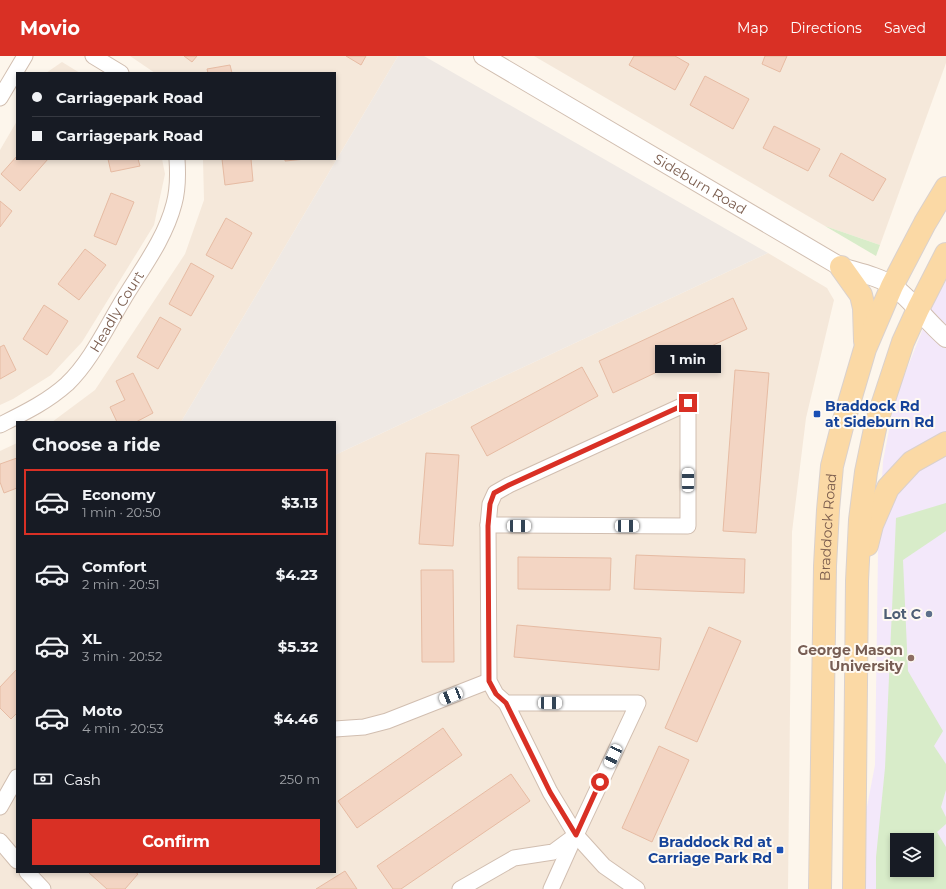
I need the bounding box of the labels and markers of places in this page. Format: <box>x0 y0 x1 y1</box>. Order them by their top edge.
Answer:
place label: Braddock Rd at Sideburn Rd <box>825 397 934 431</box>
marker: Braddock Rd at Sideburn Rd <box>812 409 822 419</box>
place label: Lot C <box>883 605 921 623</box>
marker: Lot C <box>924 609 934 619</box>
place label: George Mason University <box>797 641 904 675</box>
marker: George Mason University <box>906 653 916 663</box>
place label: Braddock Rd at Carriage Park Rd <box>648 833 772 867</box>
marker: Braddock Rd at Carriage Park Rd <box>775 845 785 855</box>

